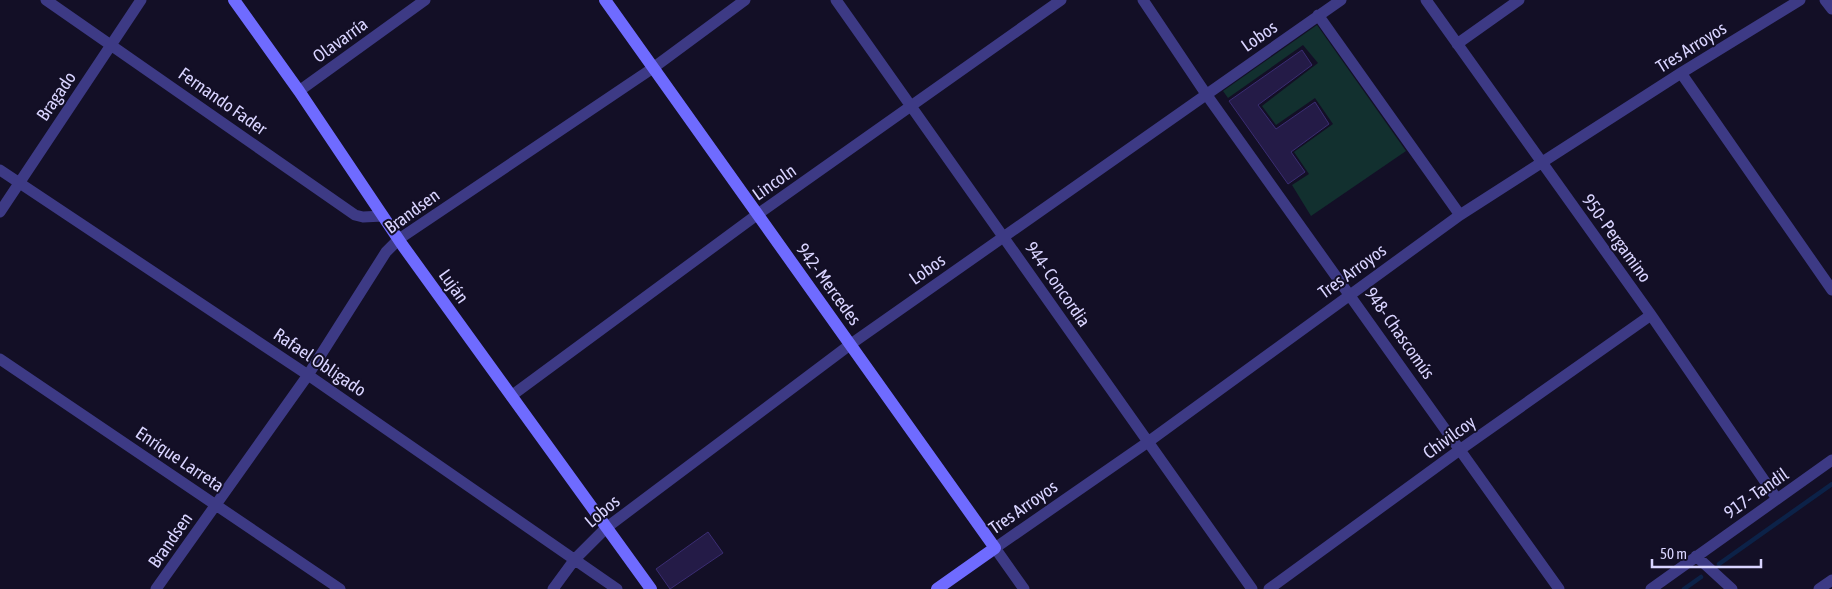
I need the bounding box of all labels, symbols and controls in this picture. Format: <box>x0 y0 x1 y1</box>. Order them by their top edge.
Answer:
street label: Olavarría <box>309 13 371 67</box>
street label: Lobos <box>1237 16 1281 56</box>
street label: Tres Arroyos <box>1652 17 1730 77</box>
street label: Fernando Fader <box>175 63 272 140</box>
street label: Bragado <box>32 67 80 125</box>
street label: Lincoln <box>748 159 800 205</box>
street label: Brandsen <box>381 184 443 238</box>
street label: 950- Pergamino <box>1578 190 1656 286</box>
street label: 944- Concordia <box>1021 237 1095 331</box>
street label: 942- Mercedes <box>792 239 866 329</box>
street label: Tres Arroyos <box>1314 239 1390 303</box>
street label: Lobos <box>905 249 949 289</box>
street label: Luján <box>435 265 473 307</box>
street label: 948- Chascomús <box>1361 283 1439 383</box>
street label: Rafael Obligado <box>270 323 370 401</box>
street label: Chivilcoy <box>1419 411 1479 463</box>
street label: Enrique Larreta <box>132 422 228 496</box>
street label: 917- Tandil <box>1720 463 1792 523</box>
street label: Tres Arroyos <box>985 476 1061 538</box>
street label: Lobos <box>580 490 624 532</box>
street label: Brandsen <box>144 508 196 572</box>
scale bar <box>1652 536 1761 568</box>
text: 50 m <box>1660 545 1687 562</box>

